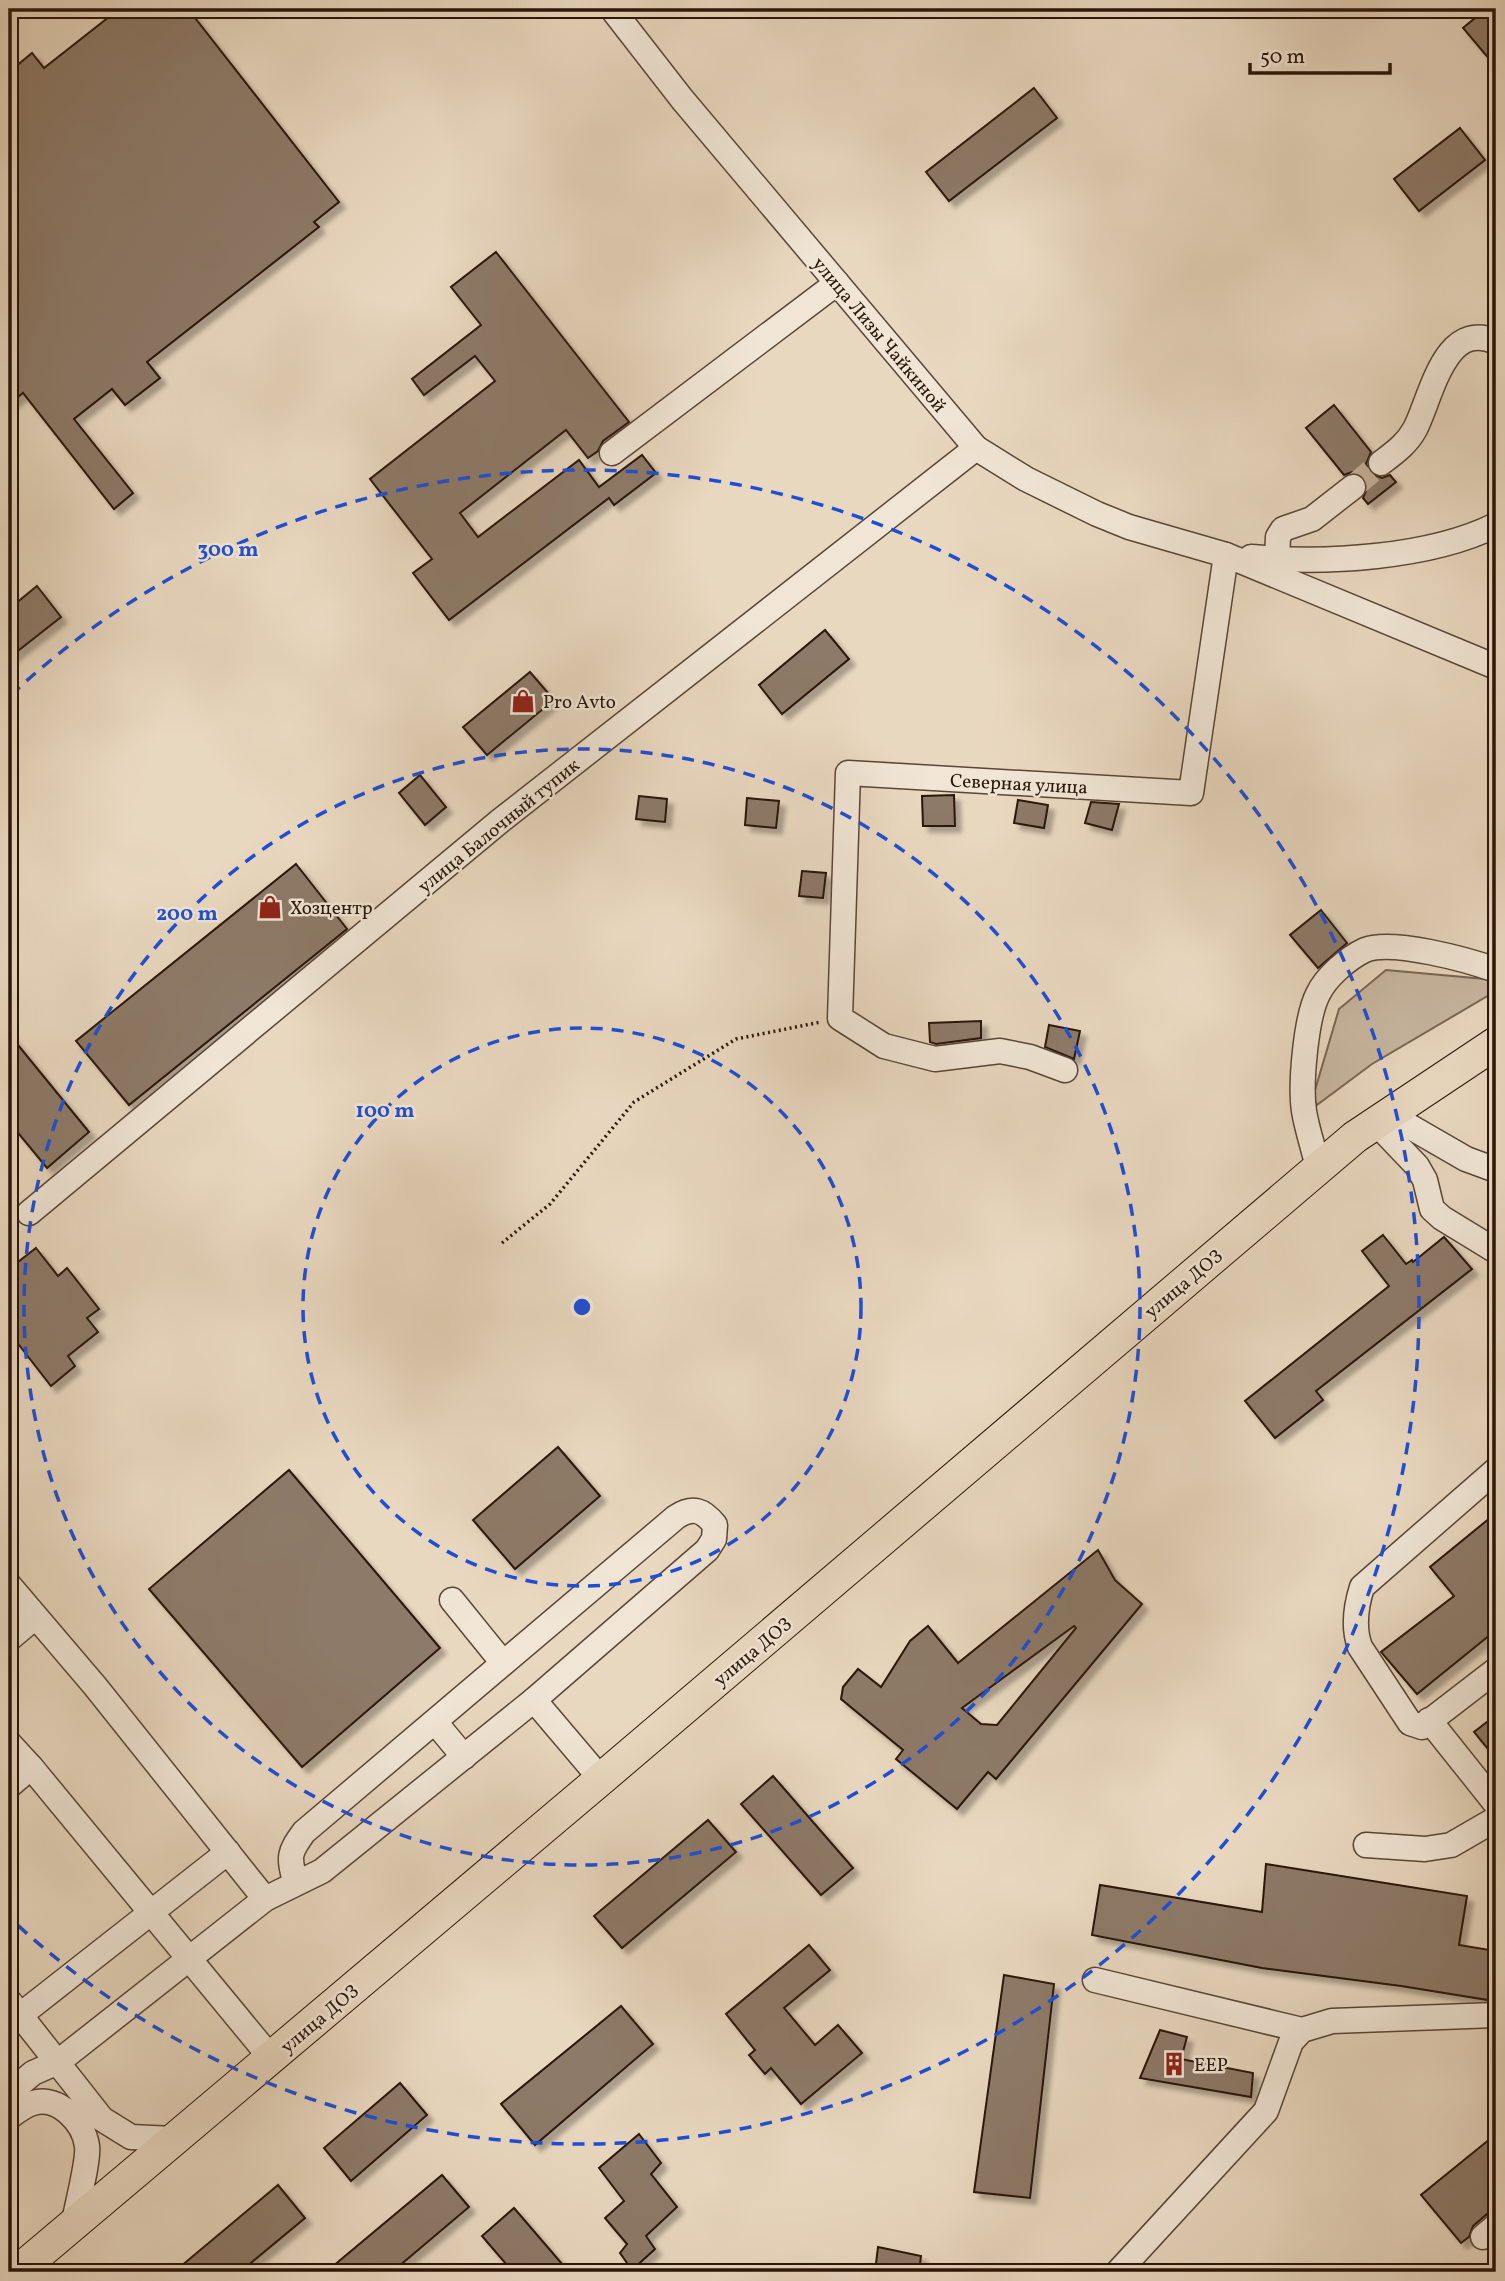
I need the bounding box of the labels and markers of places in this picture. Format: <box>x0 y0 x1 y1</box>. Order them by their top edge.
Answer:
shop icon: Pro Аvto <box>509 687 537 715</box>
place label: Pro Аvto <box>543 690 616 716</box>
shop icon: Хозцентр <box>256 893 284 921</box>
place label: Хозцентр <box>290 896 373 922</box>
centre of rings <box>570 1295 594 1319</box>
building icon: EEP <box>1160 2050 1188 2078</box>
place label: EEP <box>1194 2053 1228 2079</box>

